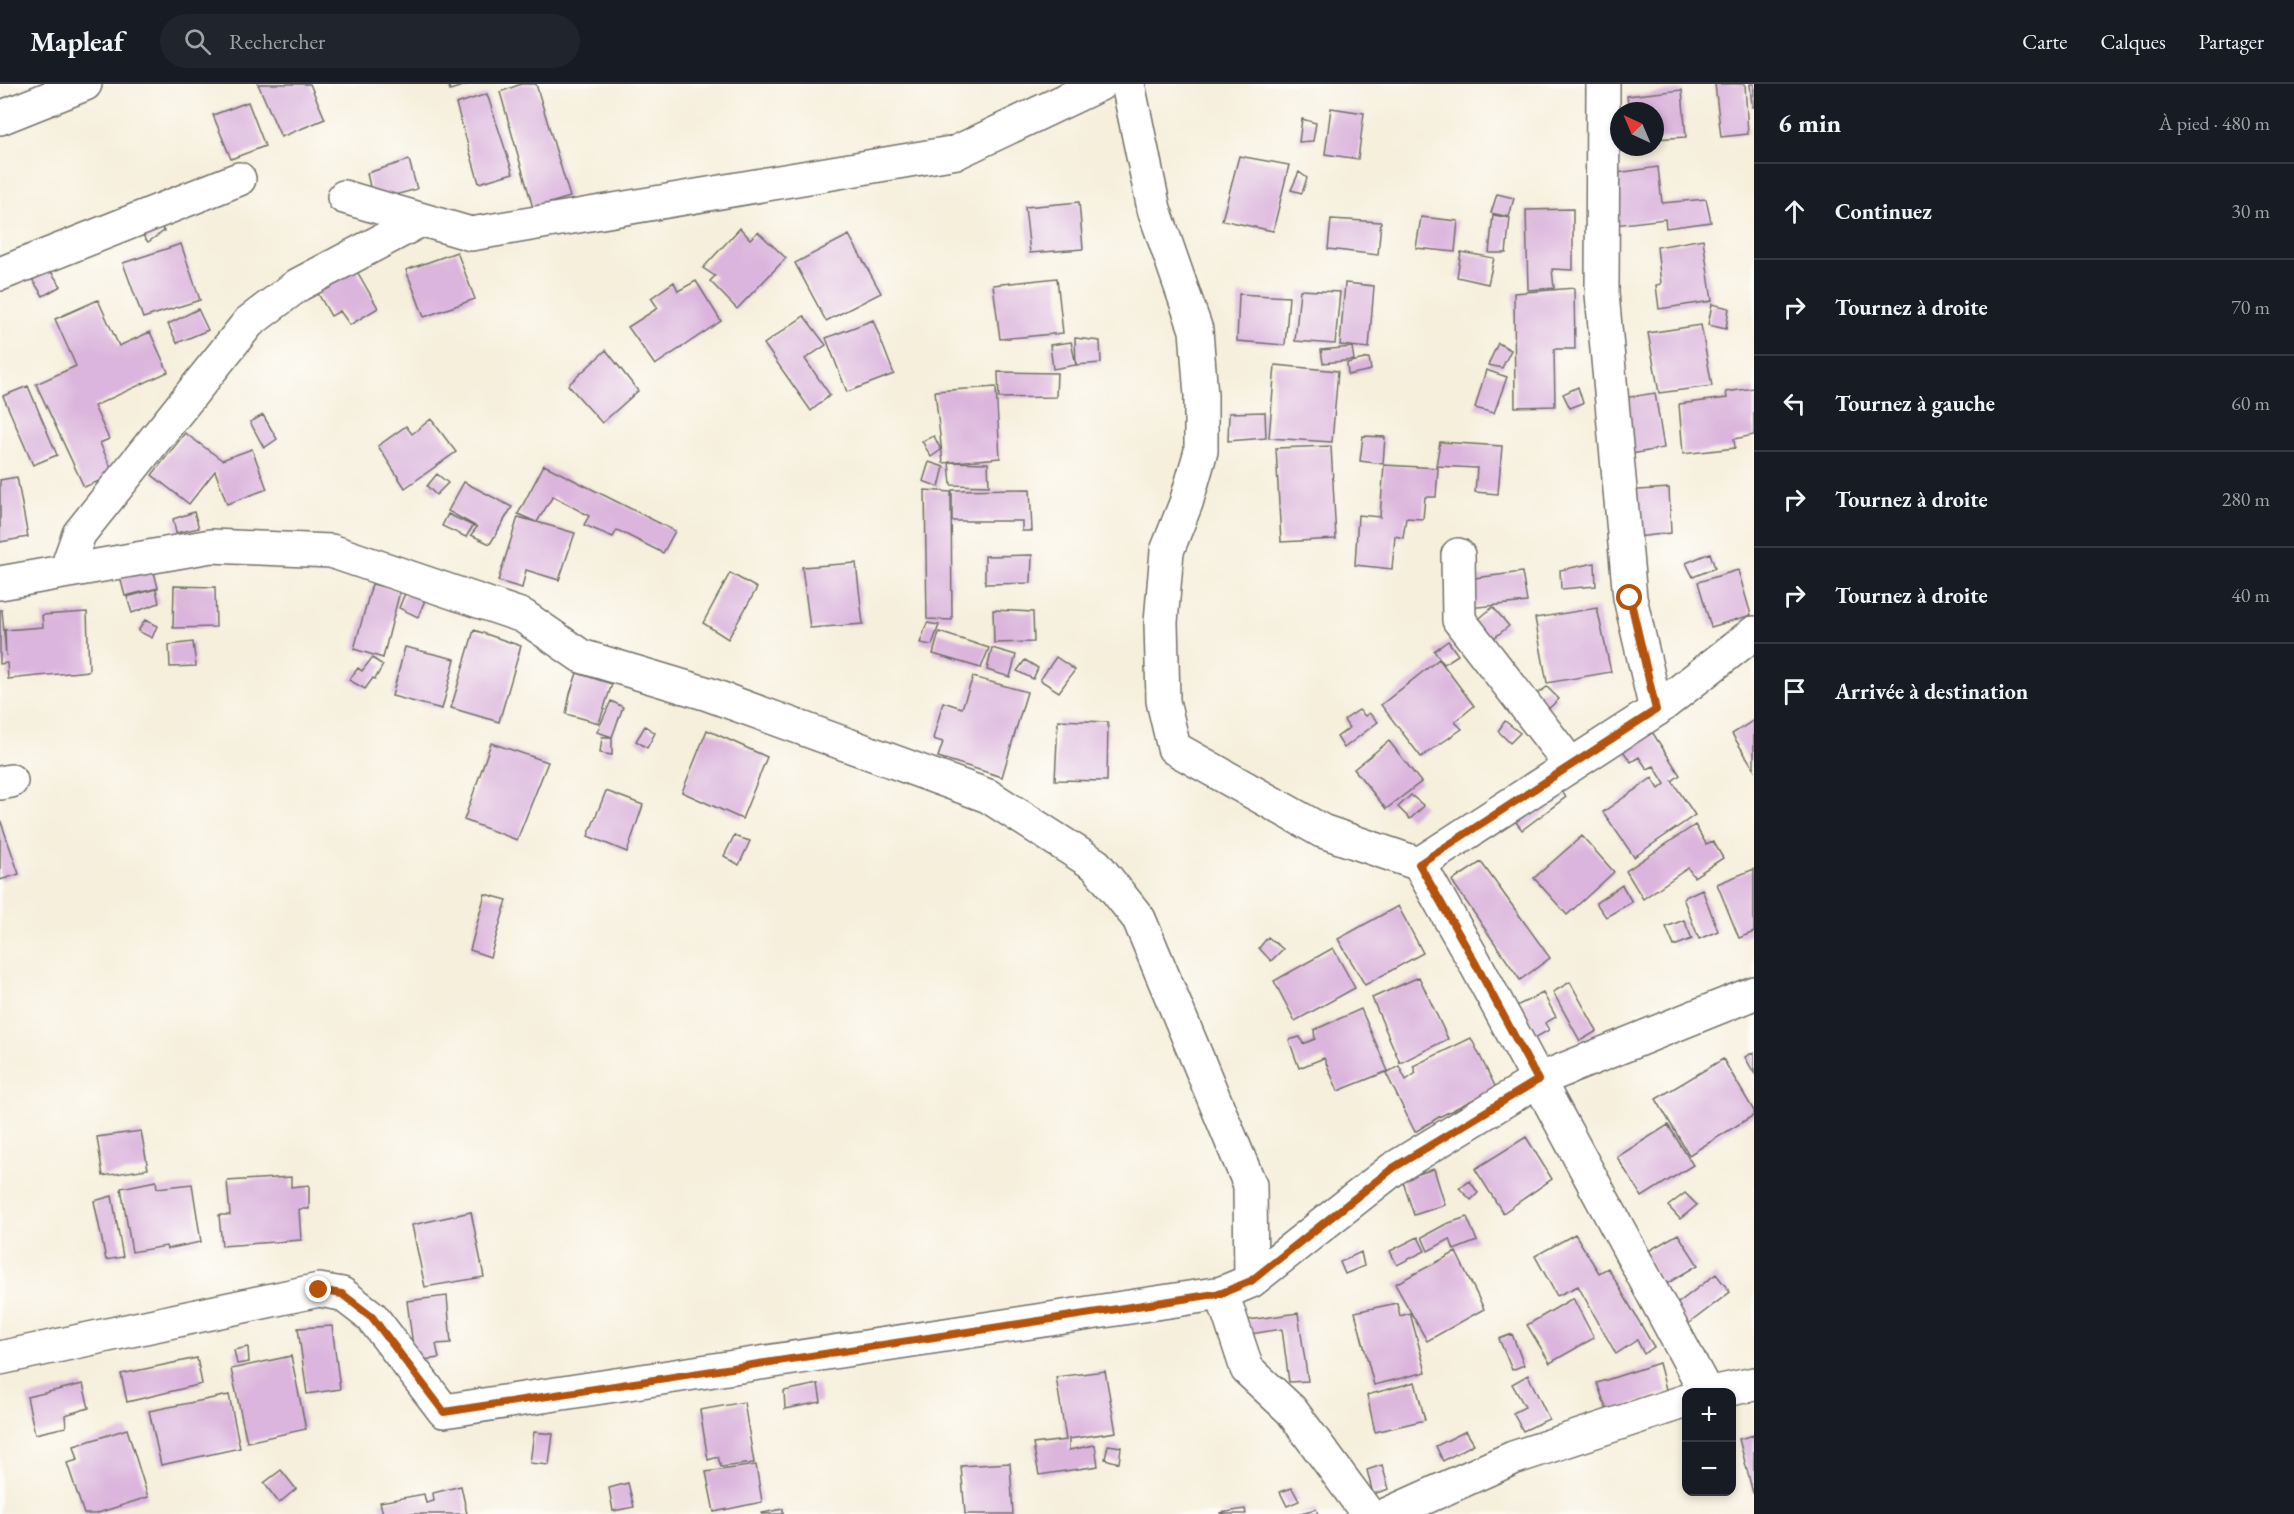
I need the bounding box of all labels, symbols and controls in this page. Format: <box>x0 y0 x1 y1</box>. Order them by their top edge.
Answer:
search box <box>160 14 580 68</box>
text: Mapleaf <box>30 23 124 59</box>
icon: search <box>181 25 214 58</box>
text: Rechercher <box>229 27 325 56</box>
text: Carte <box>2022 28 2067 55</box>
text: Calques <box>2100 28 2166 55</box>
text: Partager <box>2199 28 2264 55</box>
north arrow <box>1610 102 1664 156</box>
text: 6 min <box>1778 106 1841 140</box>
text: À pied · 480 m <box>2159 110 2270 136</box>
icon: ahead <box>1778 195 1811 228</box>
text: Continuez <box>1835 197 1932 226</box>
text: 30 m <box>2231 198 2270 224</box>
icon: right <box>1778 291 1811 324</box>
text: Tournez à droite <box>1835 293 1988 322</box>
text: 70 m <box>2231 294 2270 320</box>
icon: left <box>1778 387 1811 420</box>
text: Tournez à gauche <box>1835 389 1995 418</box>
text: 60 m <box>2231 390 2270 416</box>
icon: right <box>1778 483 1811 516</box>
text: Tournez à droite <box>1835 485 1988 514</box>
text: 280 m <box>2222 486 2270 512</box>
icon: right <box>1778 579 1811 612</box>
text: Tournez à droite <box>1835 581 1988 610</box>
text: 40 m <box>2231 582 2270 608</box>
route start <box>1616 584 1642 610</box>
icon: arrive <box>1778 675 1811 708</box>
text: Arrivée à destination <box>1835 677 2028 706</box>
route end <box>305 1276 331 1302</box>
map controls <box>1682 1388 1736 1496</box>
button: + <box>1682 1388 1736 1442</box>
button: − <box>1682 1442 1736 1496</box>

